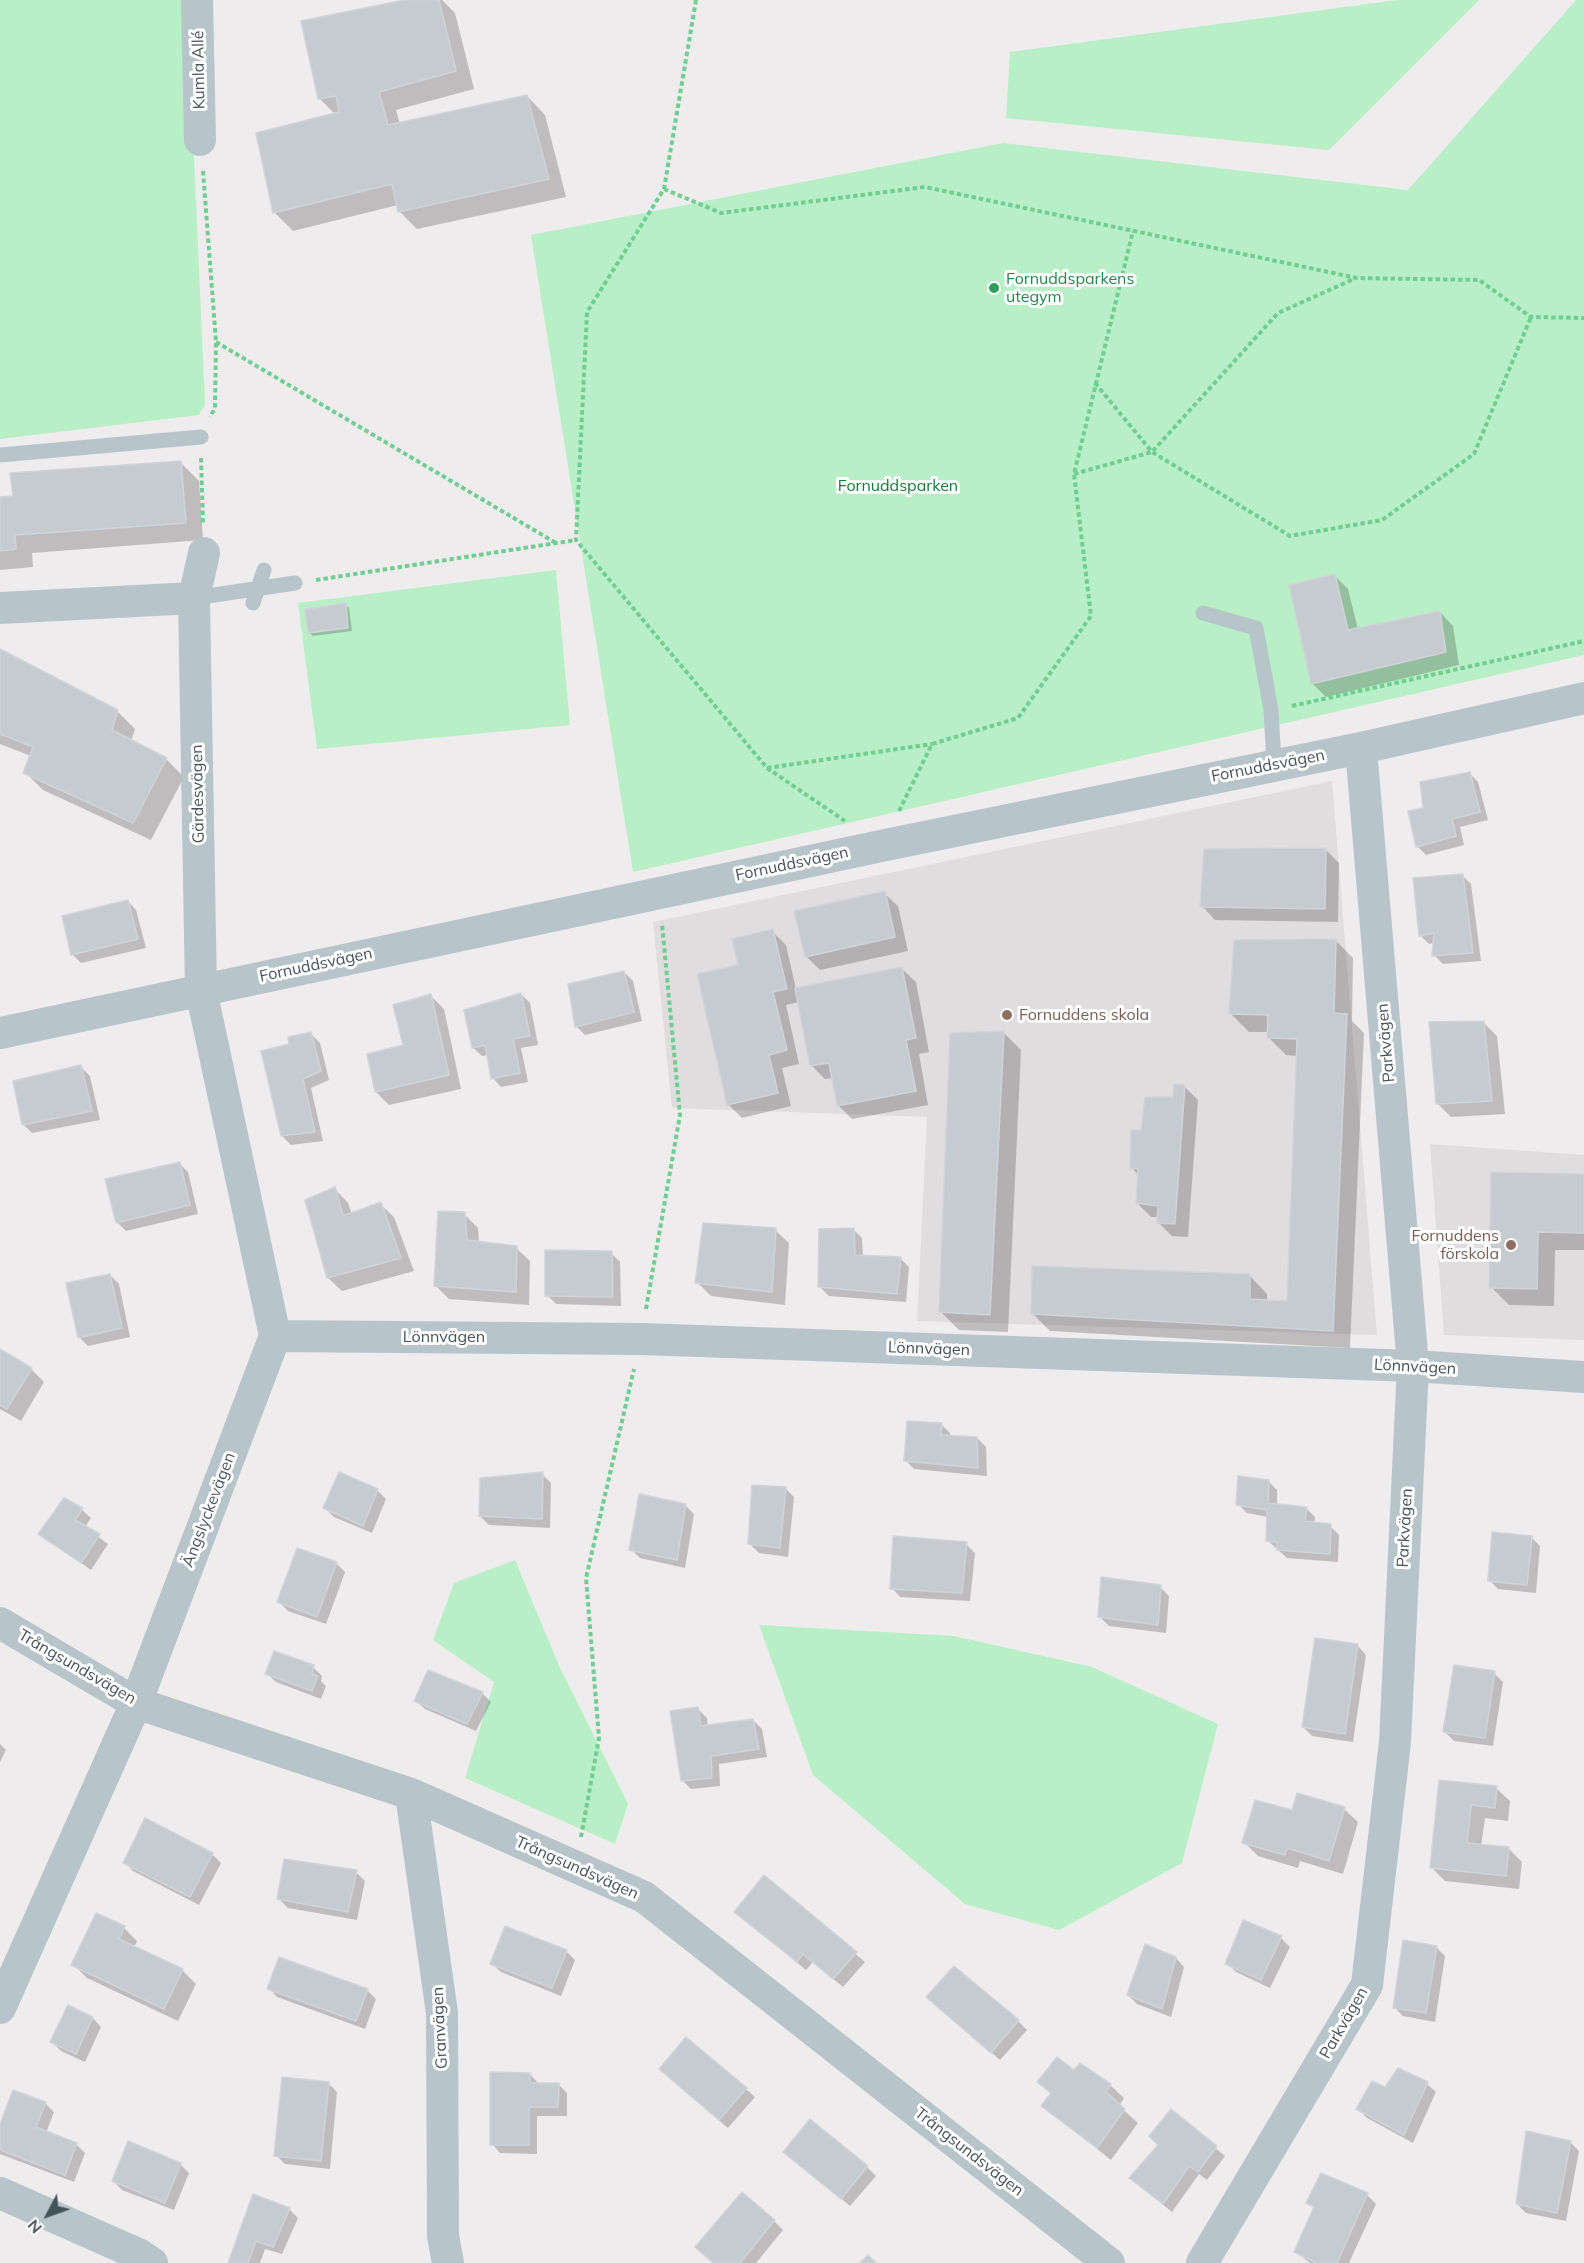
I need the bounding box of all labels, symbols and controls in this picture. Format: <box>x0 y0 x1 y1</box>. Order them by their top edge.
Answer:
street label: Kumla Allé <box>189 30 209 110</box>
place label: Fornuddsparkens utegym <box>1006 269 1134 307</box>
marker: Fornuddsparkens utegym <box>987 281 1001 295</box>
park label: Fornuddsparken <box>838 476 958 496</box>
street label: Gärdesvägen <box>188 744 208 844</box>
street label: Fornuddsvägen <box>1210 746 1326 786</box>
street label: Fornuddsvägen <box>734 843 850 885</box>
street label: Fornuddsvägen <box>258 944 374 986</box>
street label: Parkvägen <box>1373 1003 1399 1083</box>
place label: Fornuddens skola <box>1019 1005 1149 1025</box>
marker: Fornuddens skola <box>1000 1008 1014 1022</box>
place label: Fornuddens förskola <box>1412 1226 1499 1264</box>
marker: Fornuddens förskola <box>1504 1238 1518 1252</box>
street label: Lönnvägen <box>403 1327 485 1347</box>
street label: Lönnvägen <box>888 1338 970 1360</box>
street label: Lönnvägen <box>1373 1355 1457 1379</box>
street label: Ängslyckevägen <box>178 1450 240 1570</box>
street label: Parkvägen <box>1393 1488 1417 1568</box>
street label: Trångsundsvägen <box>15 1626 139 1708</box>
street label: Trångsundsvägen <box>513 1832 641 1904</box>
street label: Parkvägen <box>1316 1984 1372 2062</box>
street label: Granvägen <box>428 1986 452 2070</box>
street label: Trångsundsvägen <box>911 2104 1027 2200</box>
north arrow <box>18 2185 78 2245</box>
text: N <box>23 2216 46 2238</box>

